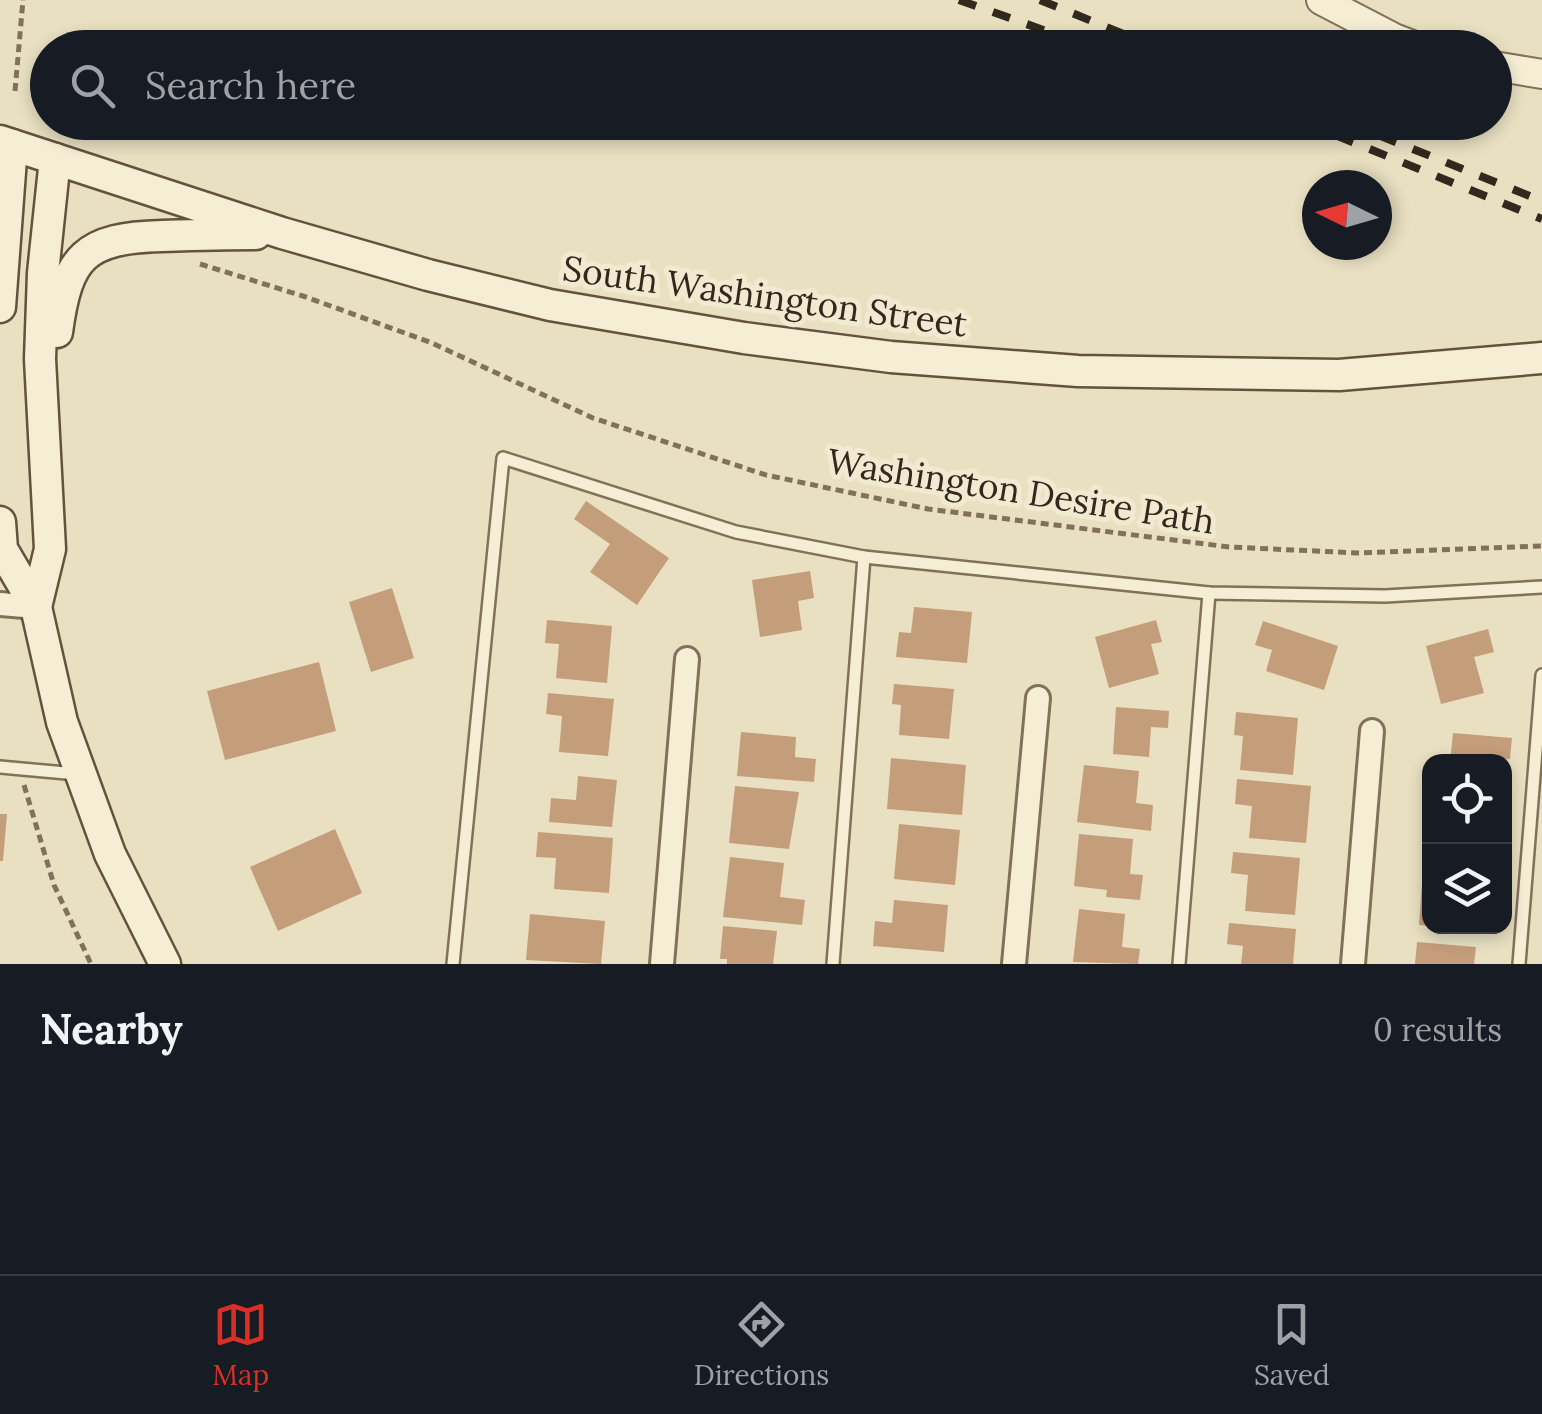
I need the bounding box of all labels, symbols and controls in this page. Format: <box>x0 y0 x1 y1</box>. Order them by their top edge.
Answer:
search box <box>30 30 1512 140</box>
icon: search <box>65 58 120 113</box>
text: Search here <box>145 61 356 109</box>
north arrow <box>1302 170 1392 260</box>
street label: South Washington Street <box>560 245 970 347</box>
street label: Washington Desire Path <box>824 438 1218 544</box>
map controls <box>1422 754 1512 934</box>
button: locate <box>1422 754 1512 844</box>
button: layers <box>1422 844 1512 934</box>
text: Nearby <box>40 1002 183 1056</box>
text: 0 results <box>1373 1009 1502 1050</box>
tab: Map <box>212 1297 269 1393</box>
tab: Directions <box>694 1297 829 1393</box>
tab: Saved <box>1254 1297 1330 1393</box>

